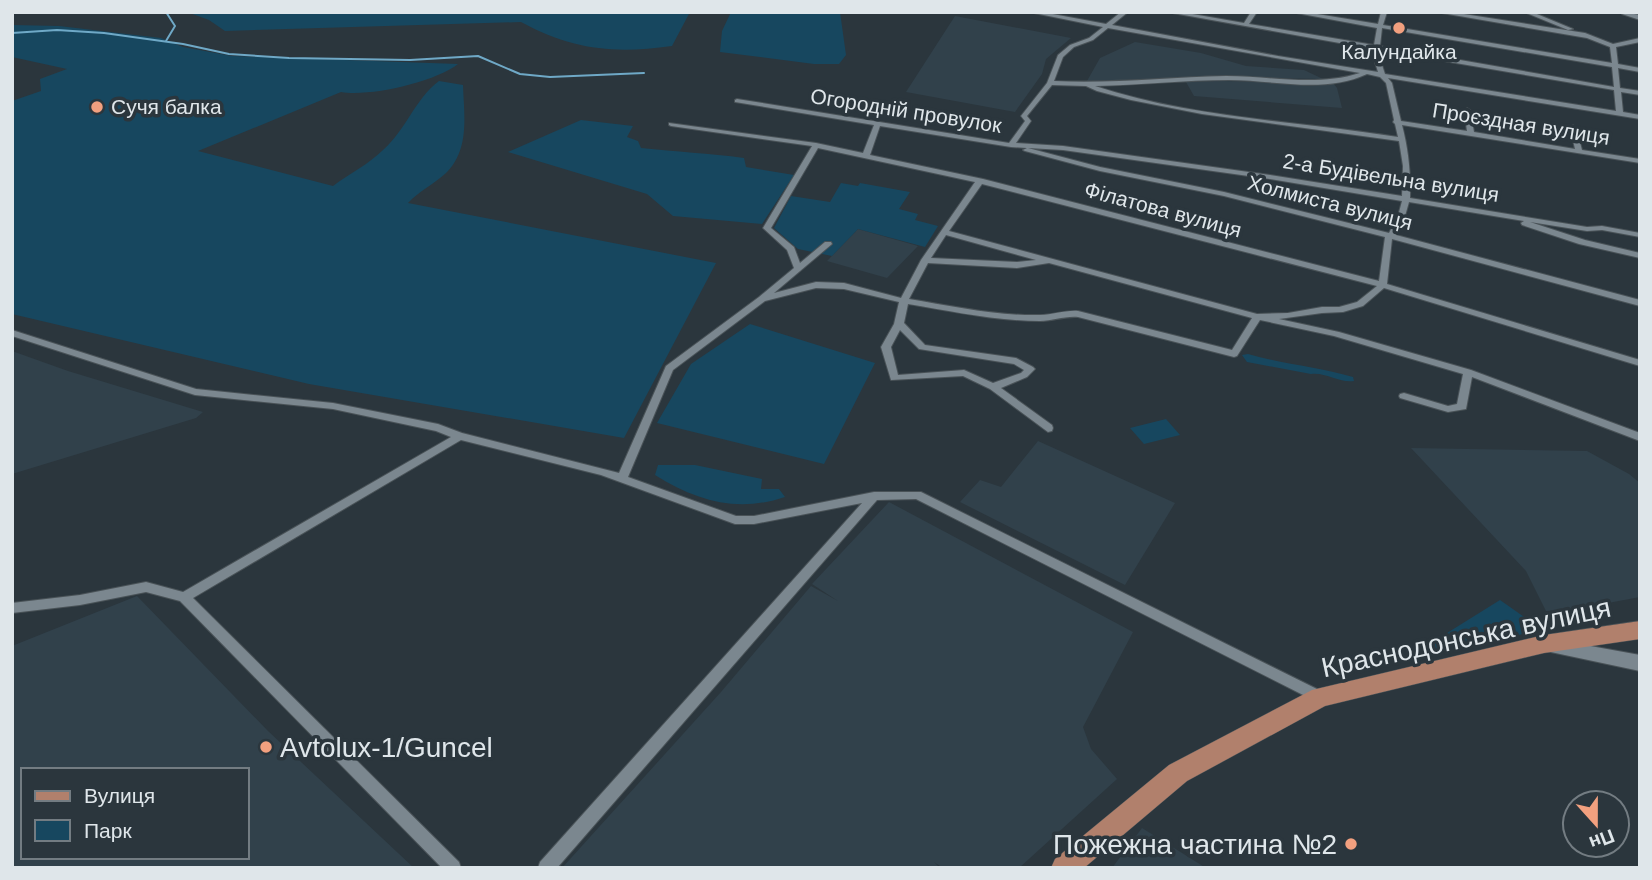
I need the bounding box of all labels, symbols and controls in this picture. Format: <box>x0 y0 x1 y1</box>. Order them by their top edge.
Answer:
marker: Калундайка <box>1391 20 1407 36</box>
place label: Калундайка <box>1341 40 1457 63</box>
street label: Огородній провулок <box>809 84 1004 137</box>
place label: Сучя балка <box>111 95 222 118</box>
street label: Проєздная вулиця <box>1431 98 1611 149</box>
marker: Сучя балка <box>89 99 105 115</box>
street label: 2-а Будівельна вулиця <box>1281 149 1501 206</box>
street label: Холмиста вулиця <box>1245 171 1415 234</box>
street label: Філатова вулиця <box>1082 177 1244 242</box>
street label: Краснодонська вулиця <box>1319 592 1614 683</box>
place label: Avtolux-1/Guncel <box>280 732 493 763</box>
marker: Avtolux-1/Guncel <box>258 739 274 755</box>
legend <box>21 768 248 859</box>
text: Вулиця <box>84 784 155 807</box>
north arrow <box>1561 789 1631 859</box>
text: Парк <box>84 819 132 842</box>
text: Пн <box>1586 825 1617 854</box>
place label: Пожежна частина №2 <box>1053 829 1337 860</box>
marker: Пожежна частина №2 <box>1343 836 1359 852</box>

